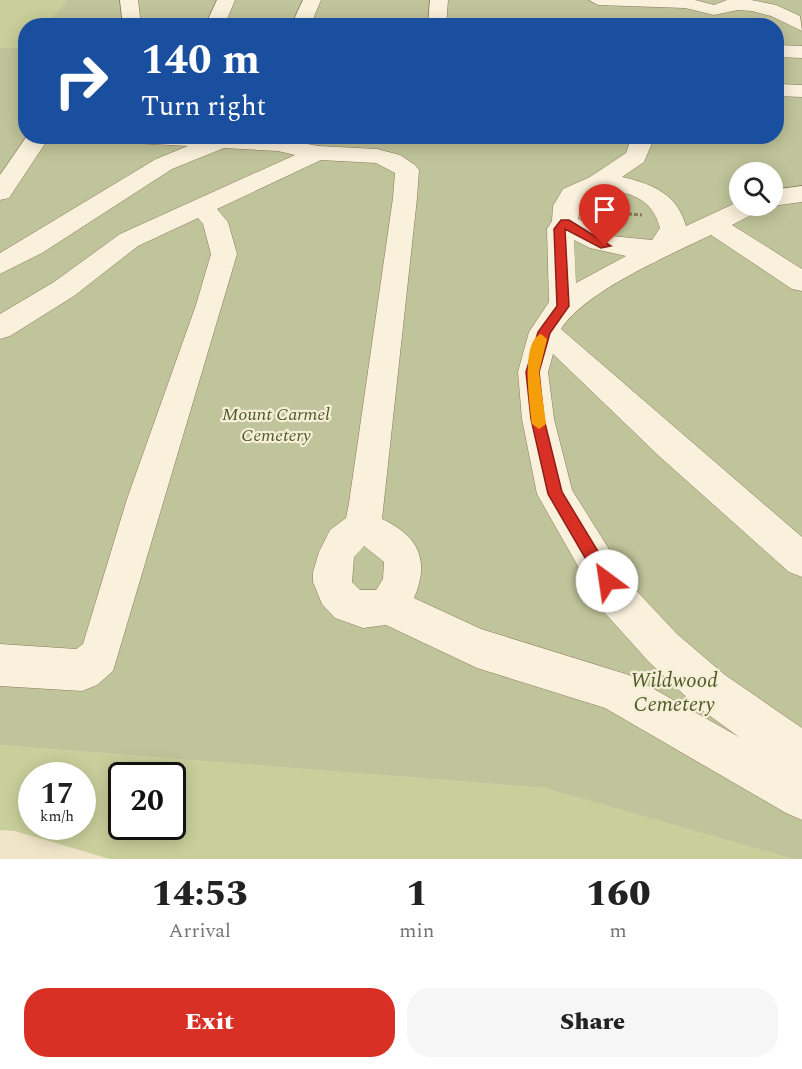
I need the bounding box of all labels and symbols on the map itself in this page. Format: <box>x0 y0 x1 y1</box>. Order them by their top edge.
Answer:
pin <box>579 184 630 246</box>
park label: Mount Carmel Cemetery <box>222 401 330 449</box>
position arrow <box>575 549 639 613</box>
park label: Wildwood Cemetery <box>630 665 718 721</box>
speed limit sign: 20 <box>108 762 186 840</box>

